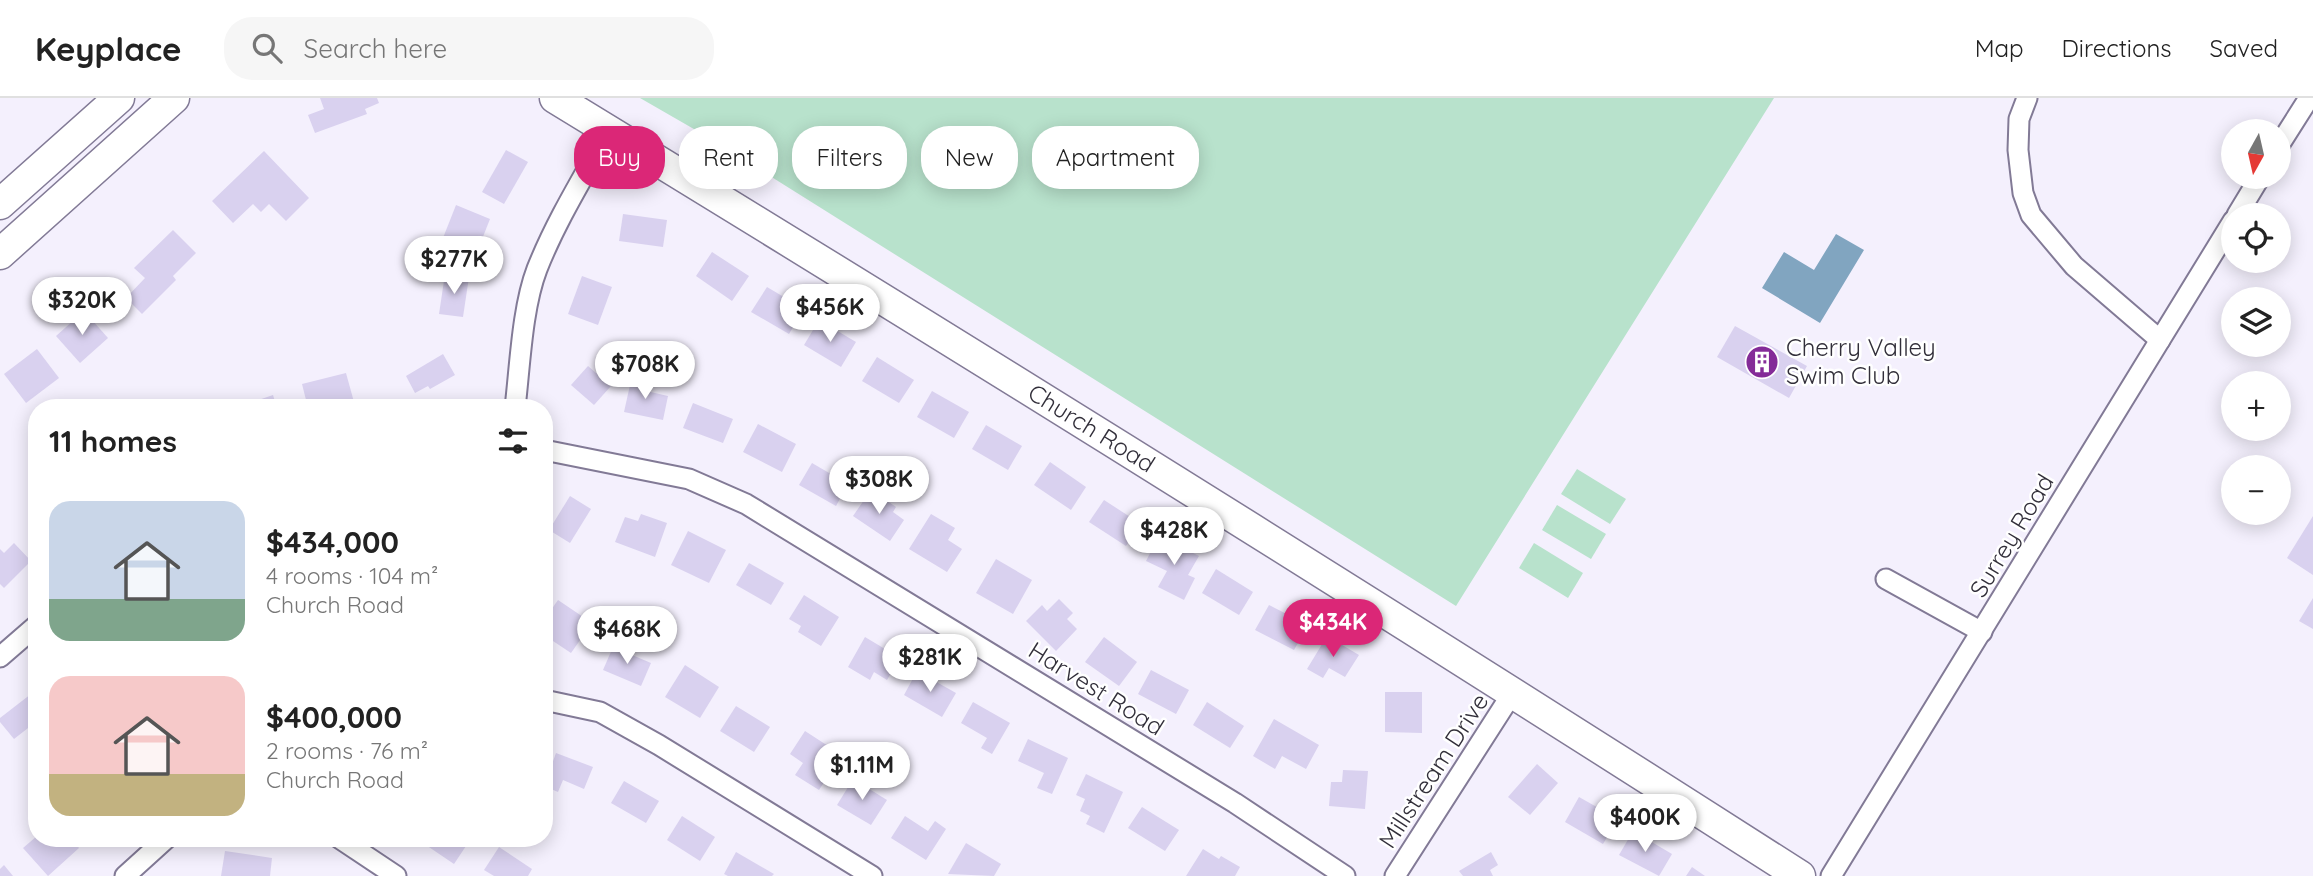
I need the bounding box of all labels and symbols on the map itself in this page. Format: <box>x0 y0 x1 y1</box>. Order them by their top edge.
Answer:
north arrow <box>2221 119 2291 189</box>
pin: $277K <box>405 236 503 296</box>
pin: $320K <box>33 278 131 337</box>
pin: $456K <box>781 285 879 344</box>
place label: Cherry Valley Swim Club <box>1786 332 1936 390</box>
pin: $708K <box>596 342 694 401</box>
building icon: Cherry Valley Swim Club <box>1743 343 1781 381</box>
street label: Church Road <box>1023 377 1161 478</box>
pin: $308K <box>830 456 928 516</box>
street label: Surrey Road <box>1963 469 2060 602</box>
pin: $428K <box>1125 508 1223 567</box>
pin: $434K <box>1284 600 1382 659</box>
pin: $468K <box>578 606 676 666</box>
pin: $281K <box>881 634 979 694</box>
street label: Harvest Road <box>1023 635 1170 742</box>
street label: Millstream Drive <box>1372 687 1494 853</box>
pin: $1.11M <box>805 742 919 802</box>
pin: $400K <box>1596 794 1694 854</box>

